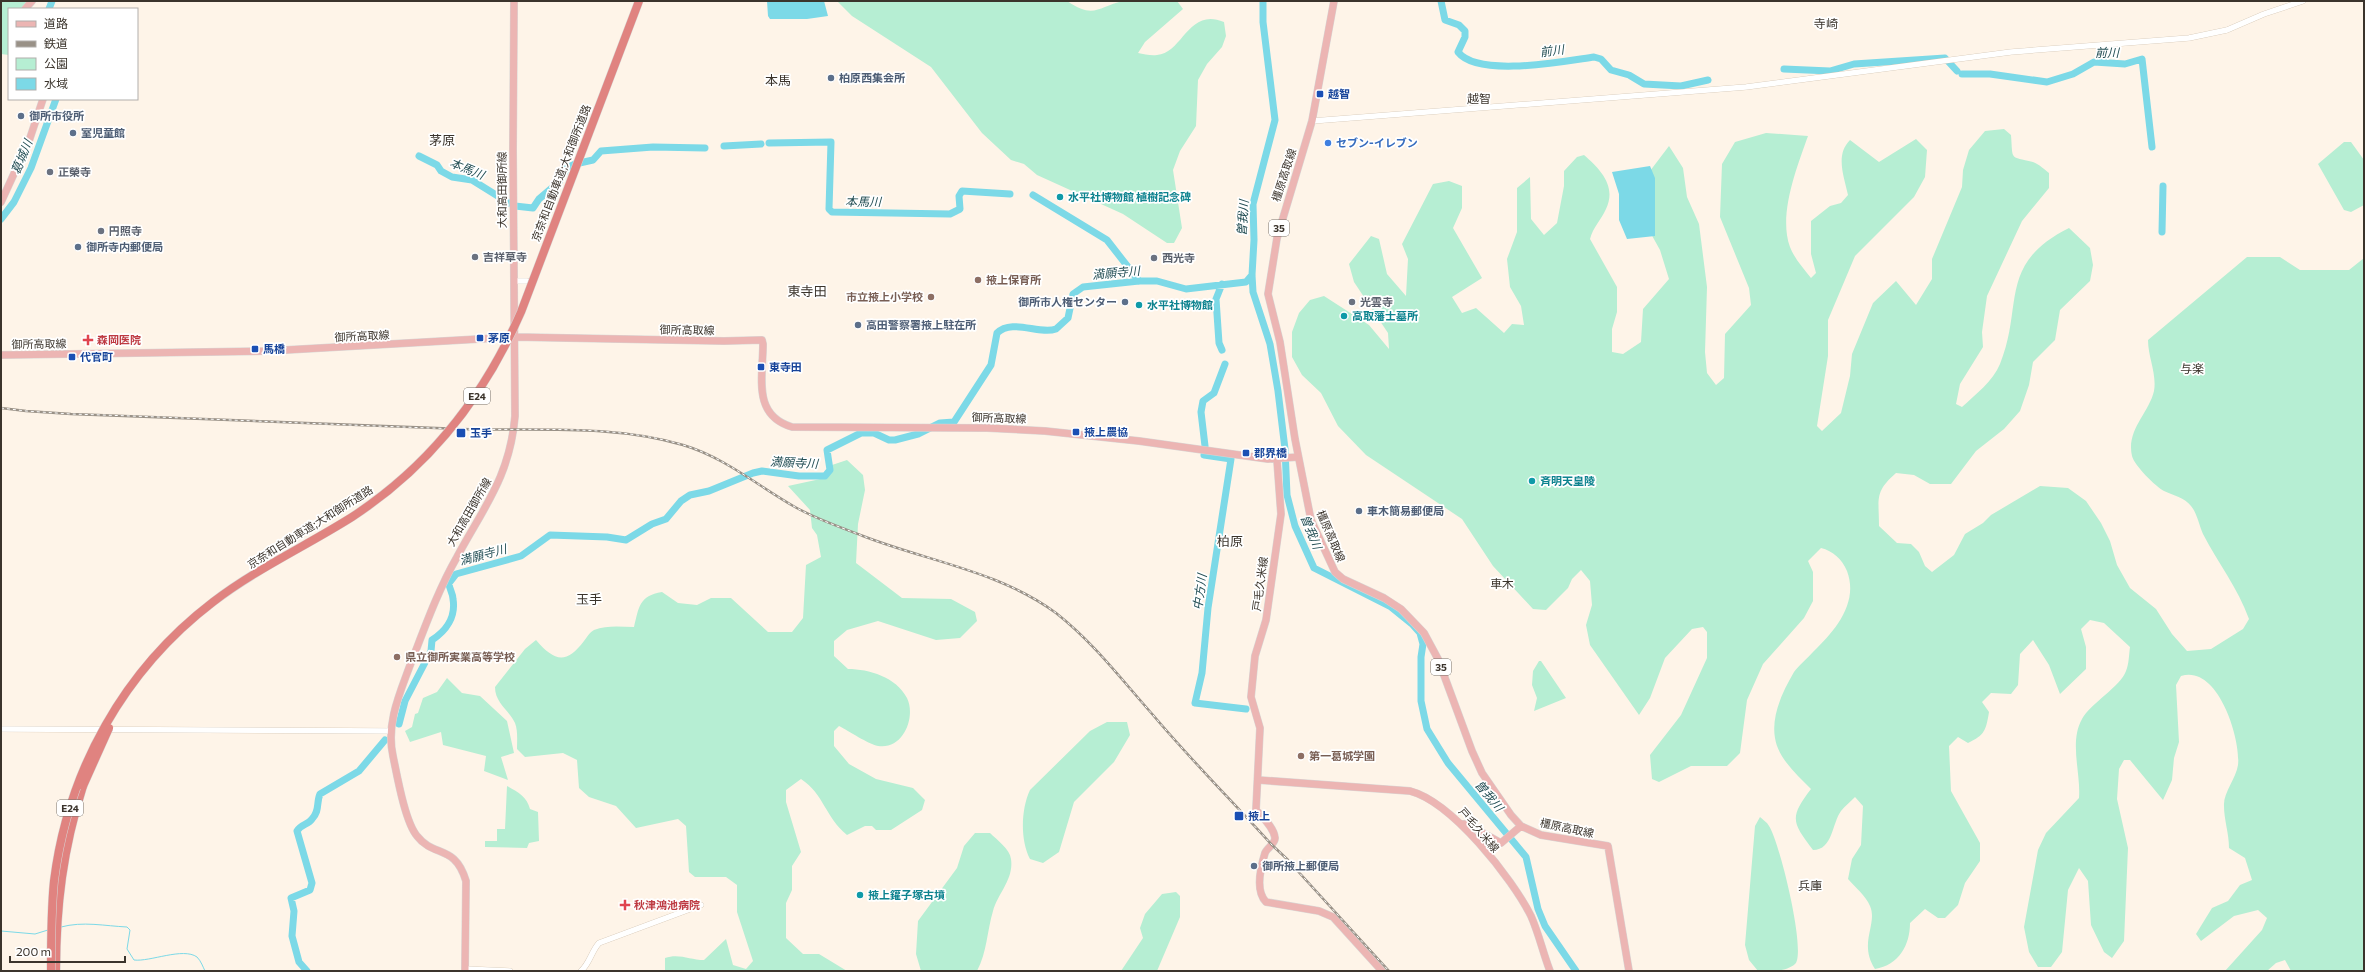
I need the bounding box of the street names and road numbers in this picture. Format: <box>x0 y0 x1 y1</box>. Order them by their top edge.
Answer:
street label: 京奈和自動車道;大和御所道路 <box>528 103 594 243</box>
street label: 橿原高取線 <box>1269 147 1298 203</box>
street label: 大和高田御所線 <box>495 152 508 229</box>
road number: 35 <box>1269 220 1289 236</box>
street label: 御所高取線 <box>658 323 715 336</box>
street label: 御所高取線 <box>333 328 390 343</box>
street label: 御所高取線 <box>10 337 67 350</box>
road number: E24 <box>464 388 490 404</box>
street label: 御所高取線 <box>970 410 1027 425</box>
street label: 大和高田御所線 <box>444 475 493 548</box>
street label: 京奈和自動車道;大和御所道路 <box>245 482 375 572</box>
street label: 橿原高取線 <box>1315 508 1348 564</box>
street label: 戸毛久米線 <box>1249 556 1270 612</box>
road number: 35 <box>1431 659 1451 675</box>
road number: E24 <box>57 800 83 816</box>
street label: 戸毛久米線 <box>1456 805 1502 855</box>
street label: 橿原高取線 <box>1539 815 1595 840</box>

